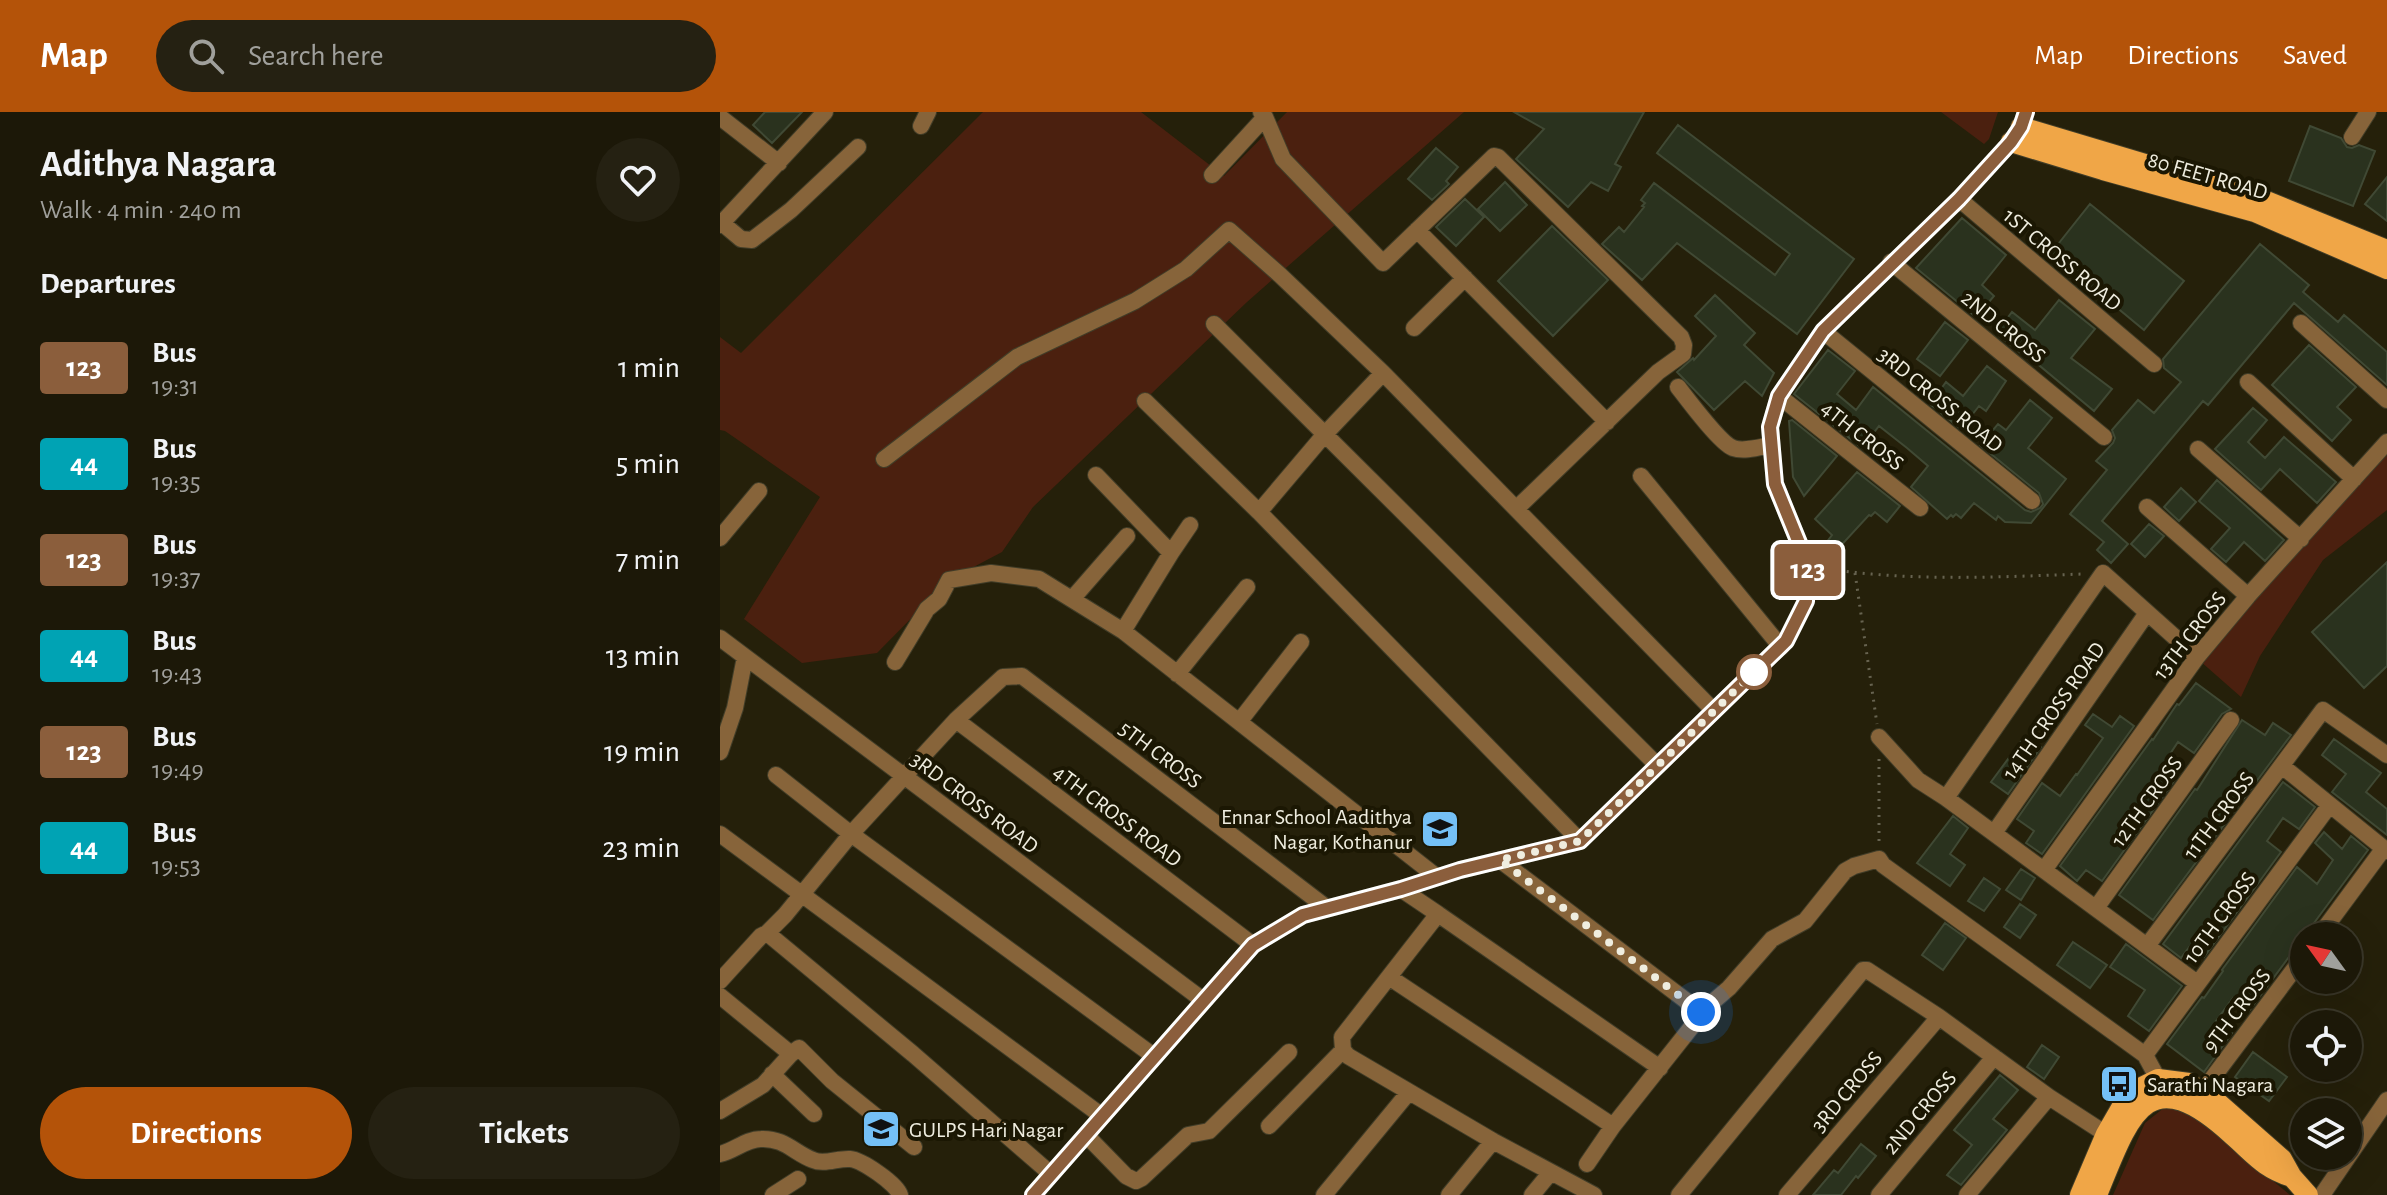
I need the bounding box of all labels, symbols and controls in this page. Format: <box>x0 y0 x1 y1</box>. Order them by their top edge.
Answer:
search box <box>156 20 716 92</box>
icon: search <box>184 34 228 78</box>
text: Map <box>40 37 108 75</box>
text: Search here <box>248 41 384 71</box>
text: Map <box>2034 42 2083 70</box>
text: Directions <box>2127 42 2239 70</box>
text: Saved <box>2283 42 2347 70</box>
button: heart <box>596 138 680 222</box>
text: Adithya Nagara <box>40 146 277 184</box>
street label: 80 FEET ROAD <box>2145 148 2270 204</box>
text: Walk · 4 min · 240 m <box>40 197 242 223</box>
street label: 1ST CROSS ROAD <box>1999 204 2125 315</box>
text: Departures <box>40 269 176 299</box>
street label: 2ND CROSS <box>1957 286 2050 367</box>
text: Bus <box>152 338 197 368</box>
street label: 3RD CROSS ROAD <box>1874 343 2007 457</box>
text: 1 min <box>618 353 680 383</box>
text: 123 <box>66 354 102 382</box>
text: 19:31 <box>152 373 199 399</box>
street label: 4TH CROSS <box>1817 397 1908 475</box>
text: Bus <box>152 434 197 464</box>
text: 5 min <box>616 449 680 479</box>
text: 44 <box>70 450 98 478</box>
text: 19:35 <box>152 469 201 495</box>
text: Bus <box>152 530 197 560</box>
line badge: 123 <box>1762 544 1854 596</box>
text: 7 min <box>616 545 680 575</box>
text: 123 <box>66 546 102 574</box>
text: 123 <box>1790 556 1826 584</box>
text: 19:37 <box>152 565 201 591</box>
street label: 13TH CROSS <box>2149 588 2231 683</box>
text: Bus <box>152 626 197 656</box>
street label: 14TH CROSS ROAD <box>1998 638 2109 783</box>
text: 13 min <box>606 641 680 671</box>
text: 44 <box>70 642 98 670</box>
unlabelled marker <box>1737 655 1771 689</box>
text: 19:43 <box>152 661 202 687</box>
street label: 5TH CROSS <box>1115 717 1206 793</box>
text: Bus <box>152 722 197 752</box>
text: 19 min <box>604 737 680 767</box>
text: 123 <box>66 738 102 766</box>
street label: 3RD CROSS ROAD <box>906 748 1042 858</box>
street label: 12TH CROSS <box>2107 753 2187 851</box>
text: 19:49 <box>152 757 204 783</box>
street label: 4TH CROSS ROAD <box>1049 761 1186 871</box>
street label: 11TH CROSS <box>2179 768 2259 863</box>
place label: Ennar School Aadithya Nagar, Kothanur <box>1221 806 1412 853</box>
school or university icon: Ennar School Aadithya Nagar, Kothanur <box>1419 808 1461 850</box>
text: Bus <box>152 818 197 848</box>
text: 23 min <box>602 833 680 863</box>
text: 44 <box>70 834 98 862</box>
text: 19:53 <box>152 853 201 879</box>
street label: 10TH CROSS <box>2180 868 2260 967</box>
north arrow <box>2290 922 2362 994</box>
map controls <box>2290 922 2362 1170</box>
street label: 9TH CROSS <box>2199 965 2275 1056</box>
your location <box>1681 992 1721 1032</box>
button: locate <box>2290 1010 2362 1082</box>
street label: 3RD CROSS <box>1807 1047 1886 1136</box>
bus stop icon: Sarathi Nagara <box>2098 1063 2140 1105</box>
street label: 2ND CROSS <box>1879 1067 1961 1158</box>
place label: Sarathi Nagara <box>2147 1074 2274 1096</box>
button: Directions <box>40 1087 352 1179</box>
button: Tickets <box>368 1087 680 1179</box>
button: layers <box>2290 1098 2362 1170</box>
school or university icon: GULPS Hari Nagar <box>860 1108 902 1150</box>
place label: GULPS Hari Nagar <box>909 1119 1063 1141</box>

